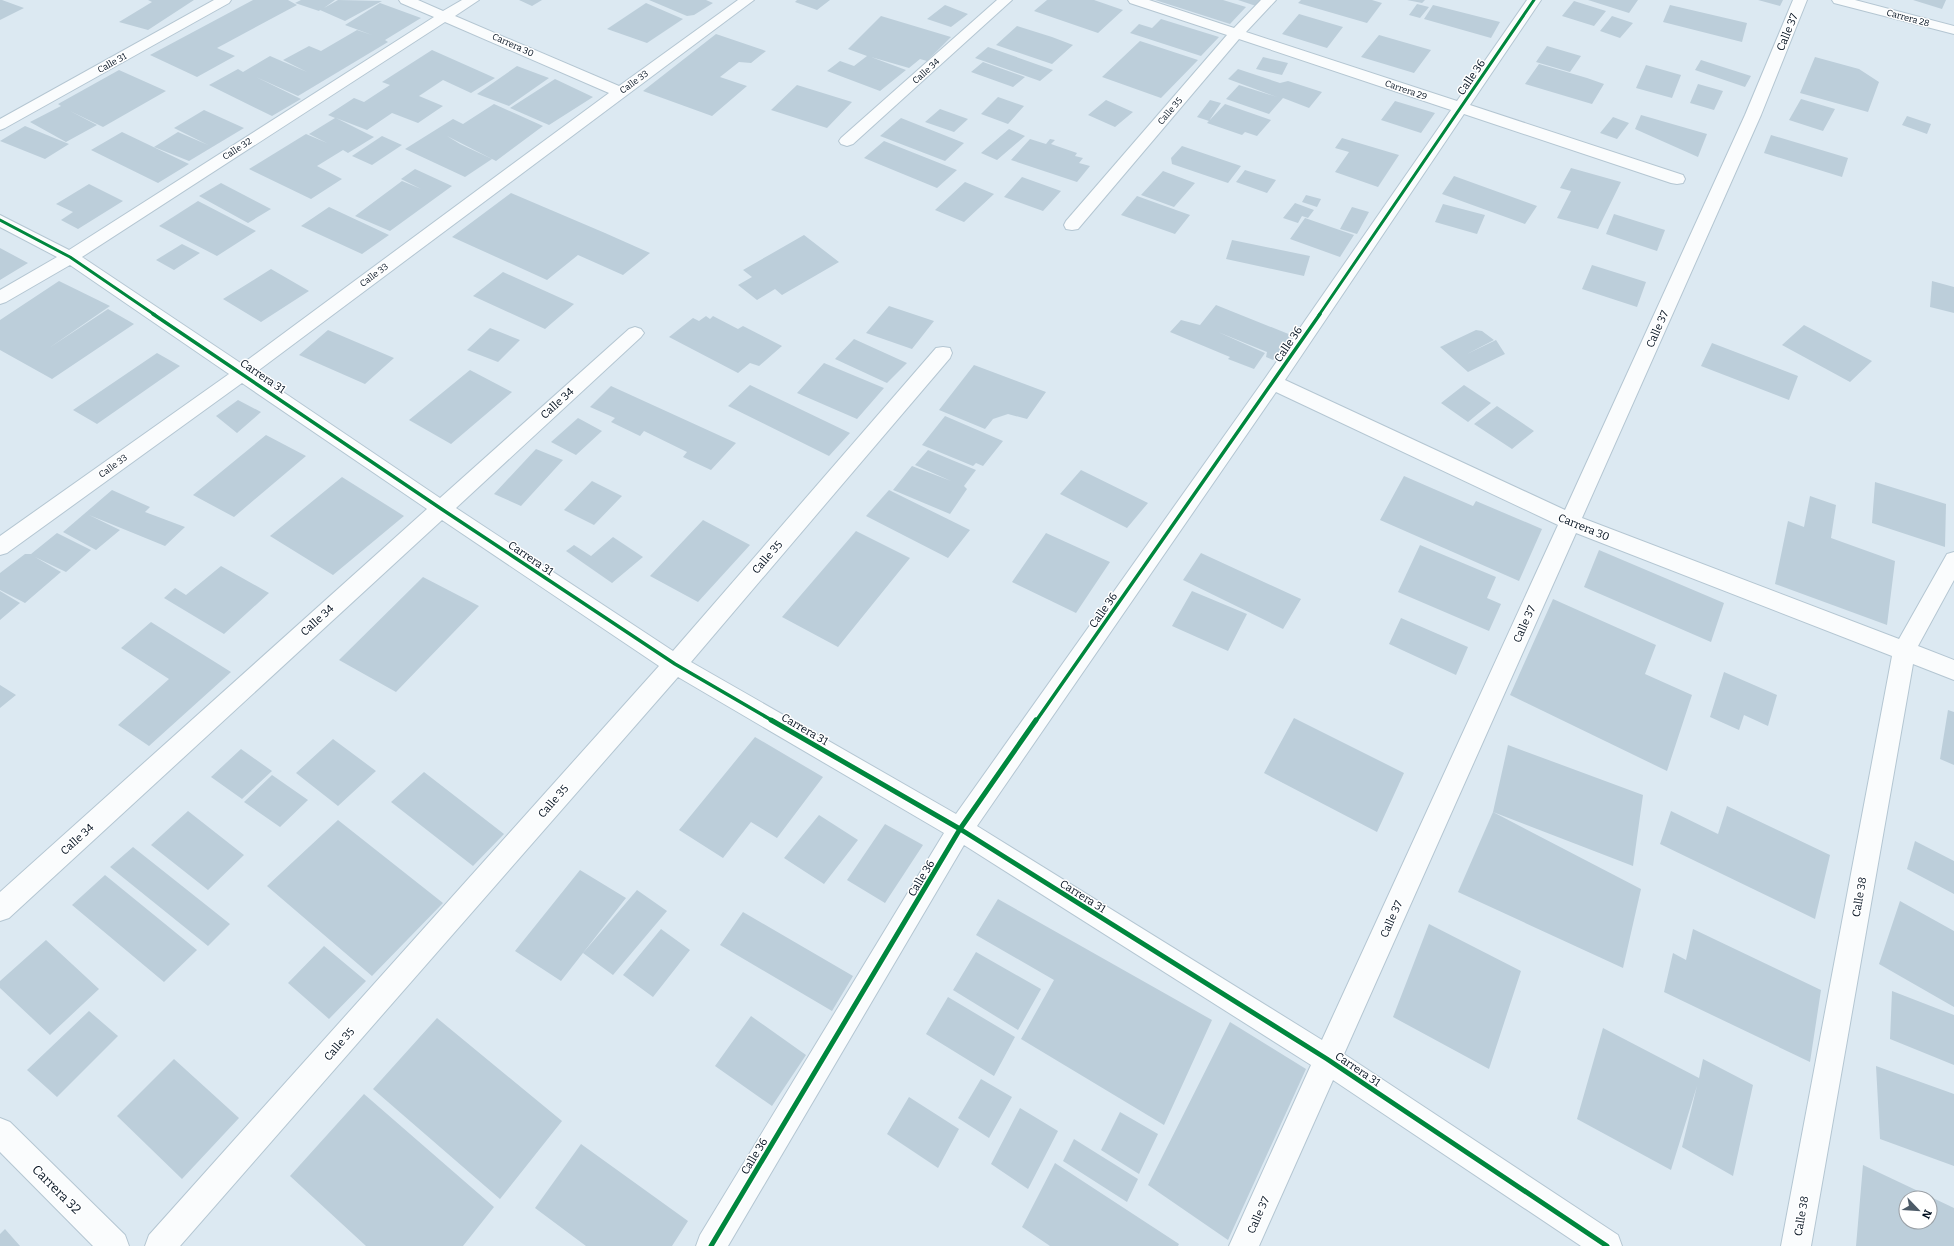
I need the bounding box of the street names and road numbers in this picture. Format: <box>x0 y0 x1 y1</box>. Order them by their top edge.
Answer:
street label: Carrera 28 <box>1886 8 1930 28</box>
street label: Calle 37 <box>1774 11 1801 53</box>
street label: Carrera 30 <box>491 31 536 59</box>
street label: Calle 31 <box>96 51 128 75</box>
street label: Calle 34 <box>910 56 942 86</box>
street label: Calle 36 <box>1455 57 1488 98</box>
street label: Calle 33 <box>618 68 650 96</box>
street label: Carrera 29 <box>1384 78 1428 102</box>
street label: Calle 35 <box>1156 95 1185 127</box>
street label: Calle 32 <box>221 136 253 162</box>
street label: Calle 33 <box>358 261 390 289</box>
street label: Calle 37 <box>1644 308 1672 350</box>
street label: Calle 36 <box>1272 324 1305 365</box>
street label: Carrera 31 <box>238 357 288 397</box>
street label: Calle 34 <box>538 385 577 422</box>
street label: Calle 33 <box>97 452 129 480</box>
street label: Carrera 30 <box>1556 511 1611 544</box>
street label: Calle 35 <box>749 538 785 577</box>
street label: Carrera 31 <box>506 539 556 579</box>
street label: Calle 36 <box>1087 590 1120 630</box>
street label: Calle 34 <box>298 602 337 639</box>
street label: Calle 37 <box>1511 603 1539 645</box>
street label: Carrera 31 <box>779 711 831 748</box>
street label: Calle 35 <box>535 782 571 821</box>
street label: Calle 34 <box>58 821 97 858</box>
street label: Calle 36 <box>906 858 937 899</box>
street label: Calle 38 <box>1850 876 1869 918</box>
street label: Carrera 31 <box>1057 877 1109 916</box>
street label: Calle 37 <box>1378 898 1406 940</box>
street label: Calle 35 <box>321 1025 357 1064</box>
street label: Carrera 31 <box>1333 1050 1383 1090</box>
street label: Calle 36 <box>739 1136 770 1177</box>
street label: Carrera 32 <box>29 1162 84 1217</box>
street label: Calle 37 <box>1245 1194 1273 1236</box>
street label: Calle 38 <box>1792 1195 1811 1237</box>

